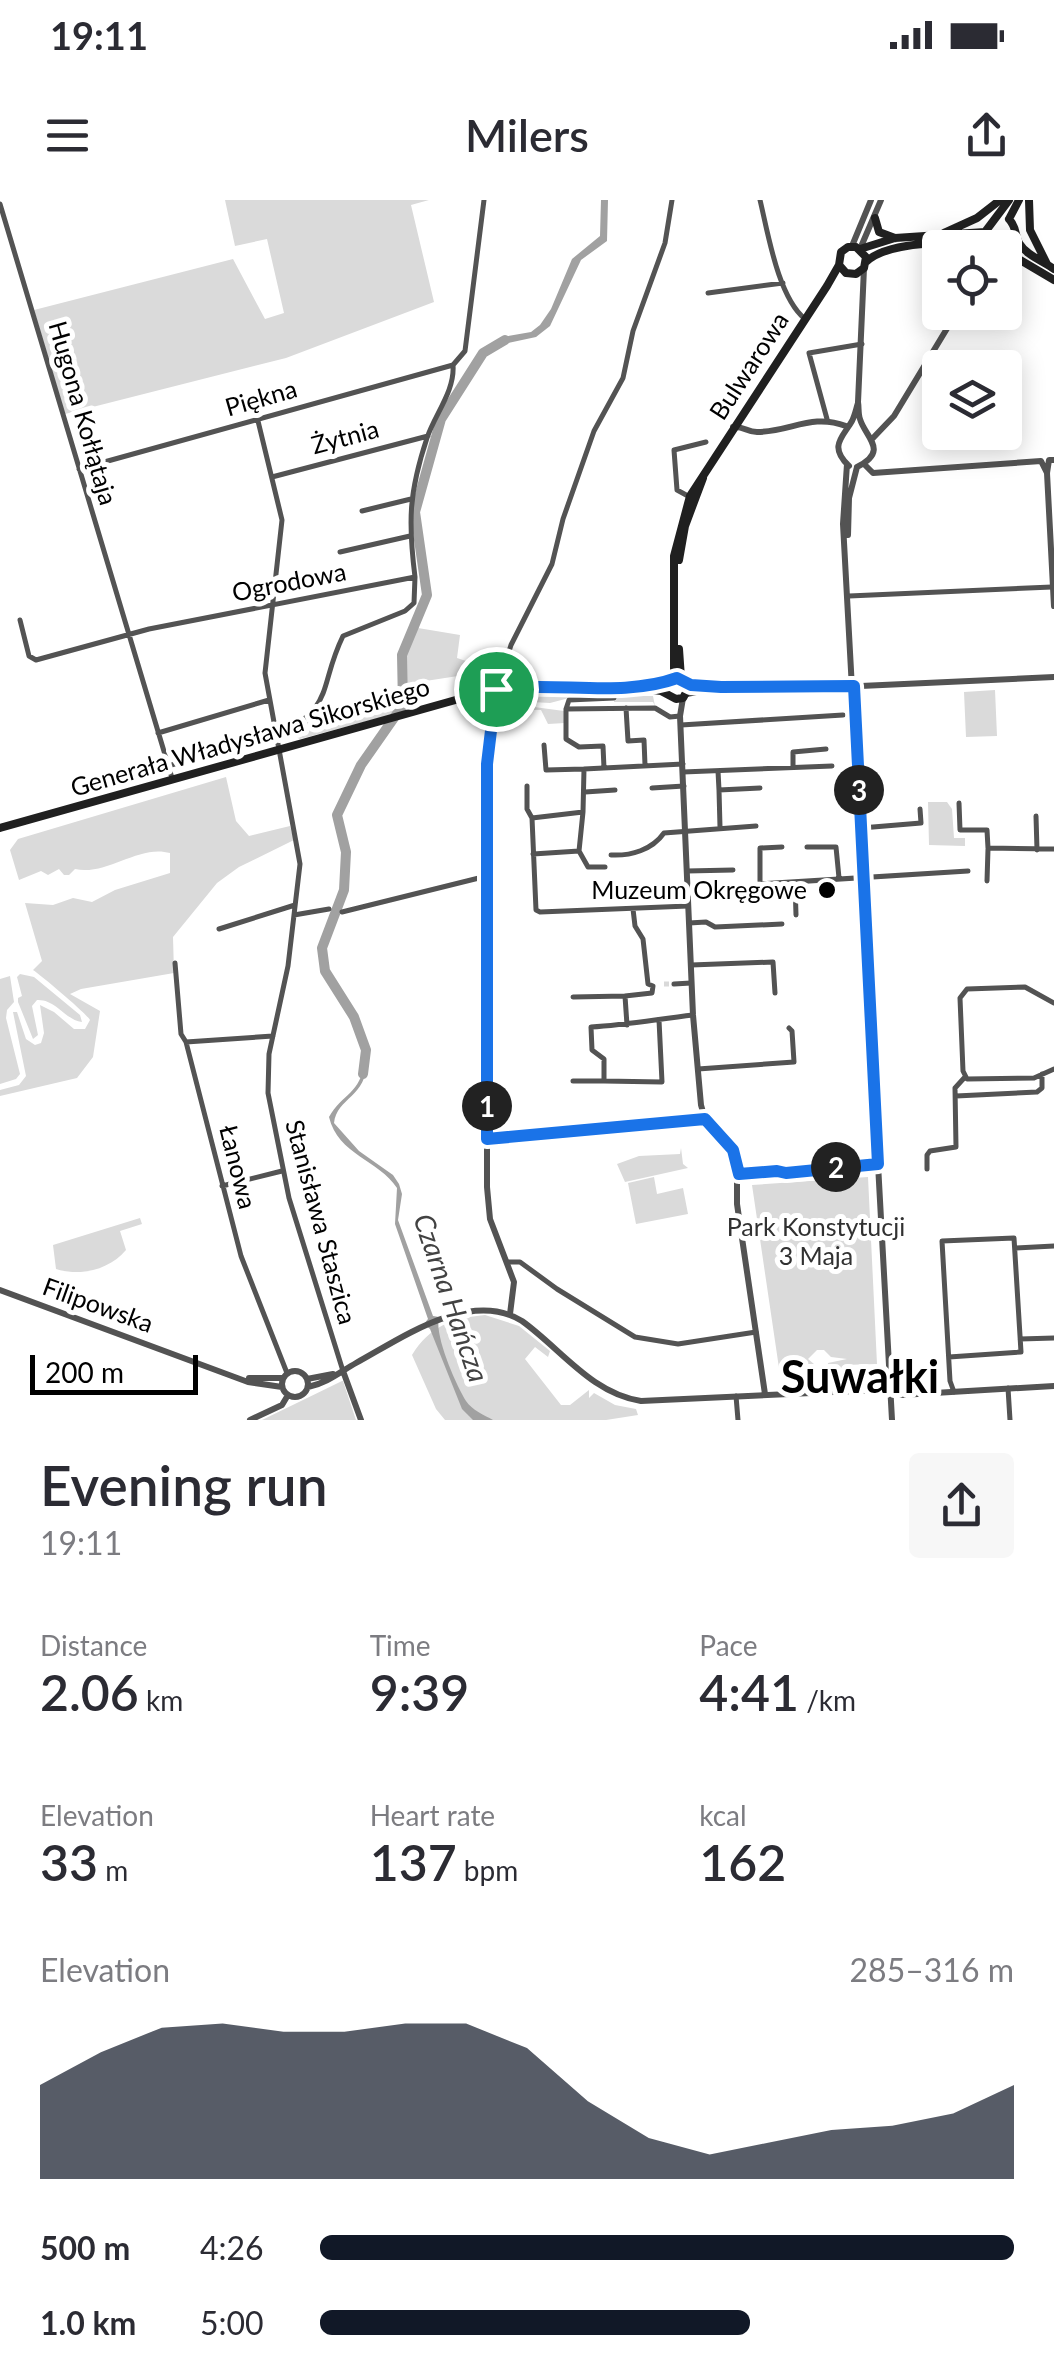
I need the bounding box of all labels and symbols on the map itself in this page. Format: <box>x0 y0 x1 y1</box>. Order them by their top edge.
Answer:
street label: Bulwarowa <box>702 306 794 425</box>
street label: Hugona Kołłątaja <box>43 317 125 508</box>
street label: Piękna <box>221 373 300 422</box>
street label: Żytnia <box>308 413 382 459</box>
street label: Ogrodowa <box>229 555 348 607</box>
pin <box>454 647 539 732</box>
street label: Generała Władysława Sikorskiego <box>67 670 433 802</box>
pin: 3 <box>834 765 884 815</box>
place label: Muzeum Okręgowe <box>591 874 807 904</box>
marker: Muzeum Okręgowe <box>816 879 838 901</box>
pin: 1 <box>462 1081 512 1131</box>
street label: Stanisława Staszica <box>280 1116 364 1327</box>
street label: Łanowa <box>214 1122 264 1212</box>
pin: 2 <box>811 1142 861 1192</box>
water label: Czarna Hańcza <box>407 1209 497 1386</box>
park label: Park Konstytucji 3 Maja <box>727 1211 905 1270</box>
street label: Filipowska <box>39 1270 158 1338</box>
district label: Suwałki <box>781 1349 939 1403</box>
scale bar <box>30 1350 198 1394</box>

